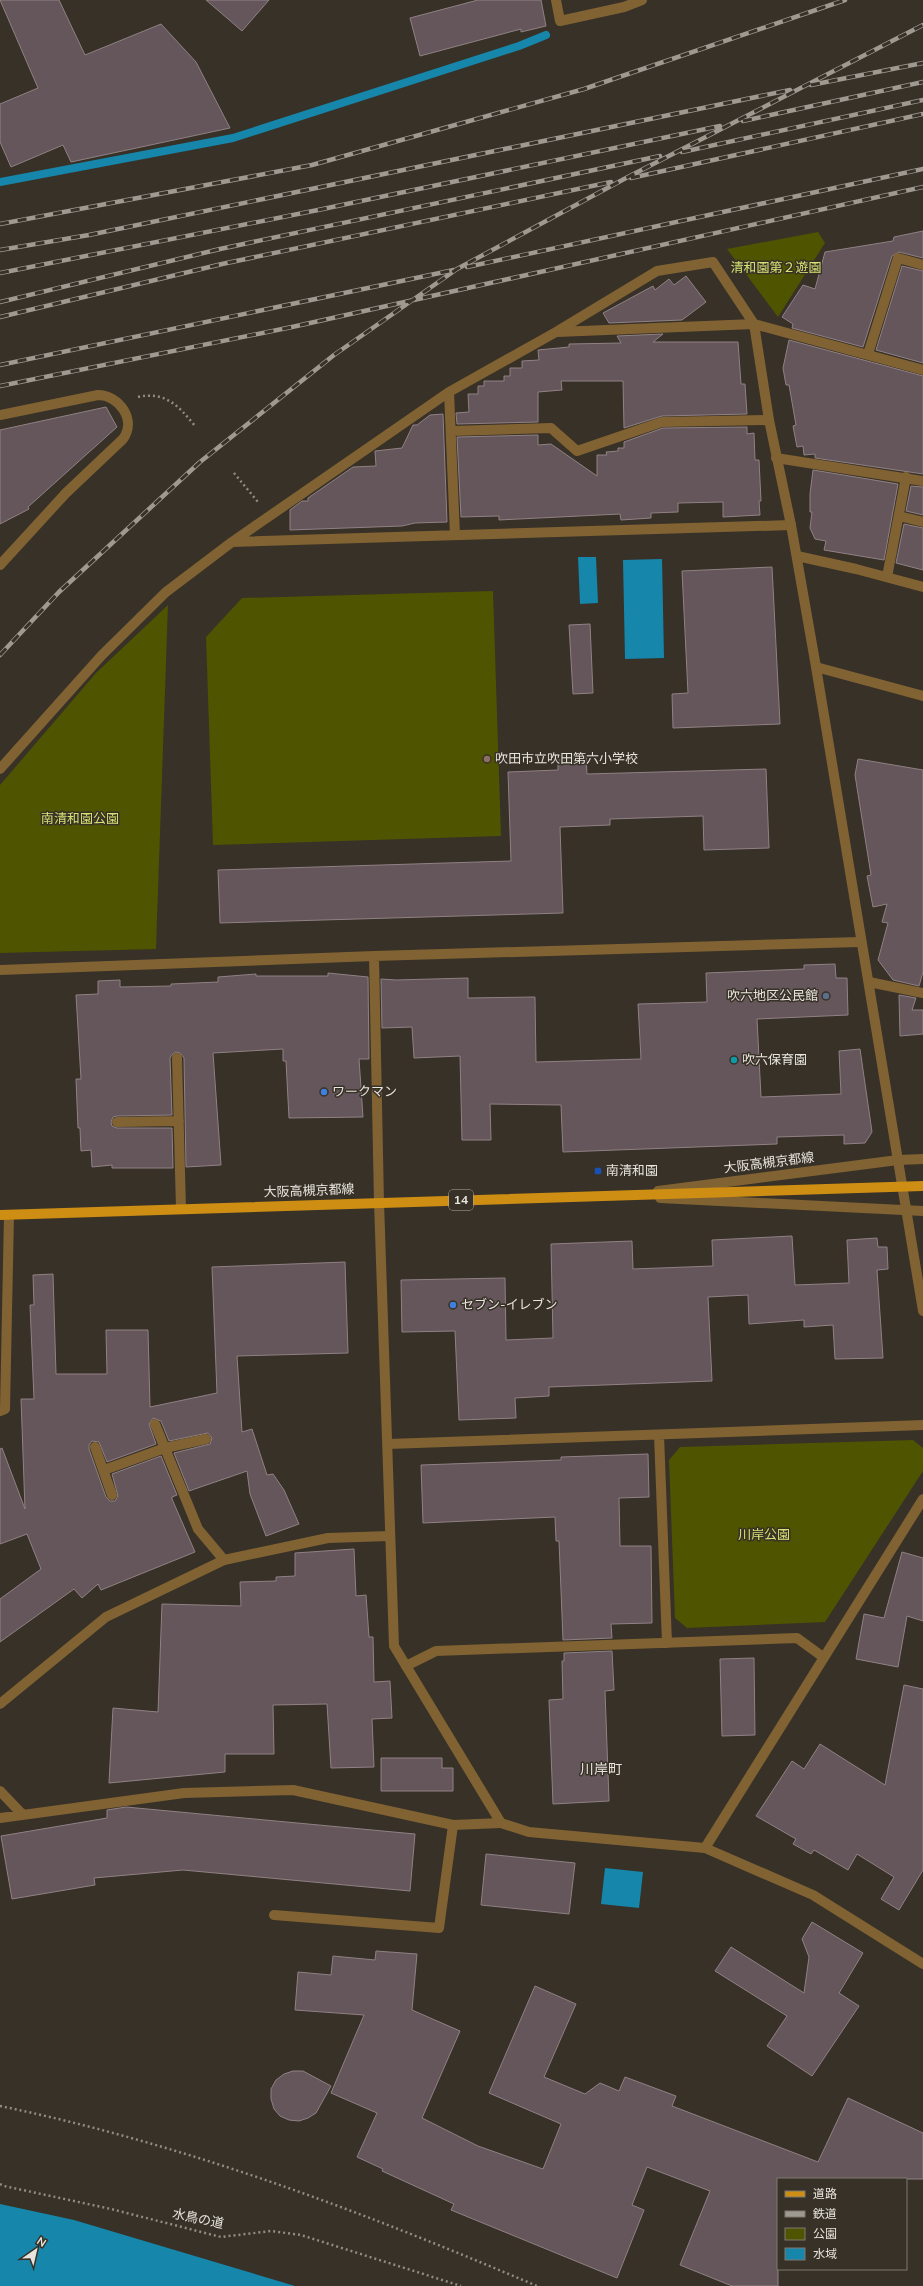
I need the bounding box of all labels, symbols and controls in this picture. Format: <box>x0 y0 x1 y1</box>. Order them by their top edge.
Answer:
park label: 清和園第２遊園 <box>730 259 822 277</box>
place label: 吹田市立吹田第六小学校 <box>495 750 638 768</box>
marker: 吹田市立吹田第六小学校 <box>482 754 492 764</box>
park label: 南清和園公園 <box>41 810 119 828</box>
place label: 吹六地区公民館 <box>727 987 818 1005</box>
marker: 吹六地区公民館 <box>821 991 831 1001</box>
place label: 吹六保育園 <box>742 1051 807 1069</box>
marker: 吹六保育園 <box>729 1055 739 1065</box>
place label: ワークマン <box>332 1083 397 1101</box>
marker: ワークマン <box>319 1087 329 1097</box>
street label: 大阪高槻京都線 <box>723 1149 815 1177</box>
place label: 南清和園 <box>606 1162 658 1180</box>
marker: 南清和園 <box>593 1166 603 1176</box>
street label: 大阪高槻京都線 <box>263 1180 355 1202</box>
road number: 14 <box>449 1190 473 1210</box>
place label: セブン-イレブン <box>461 1296 558 1314</box>
marker: セブン-イレブン <box>448 1300 458 1310</box>
park label: 川岸公園 <box>738 1526 790 1544</box>
district label: 川岸町 <box>580 1760 622 1779</box>
legend <box>777 2178 907 2270</box>
text: 道路 <box>813 2186 837 2202</box>
street label: 水鳥の道 <box>171 2205 225 2233</box>
text: 鉄道 <box>813 2206 837 2222</box>
text: 公園 <box>813 2226 837 2242</box>
north arrow <box>16 2230 56 2270</box>
text: N <box>34 2234 49 2251</box>
text: 水域 <box>813 2246 837 2262</box>

